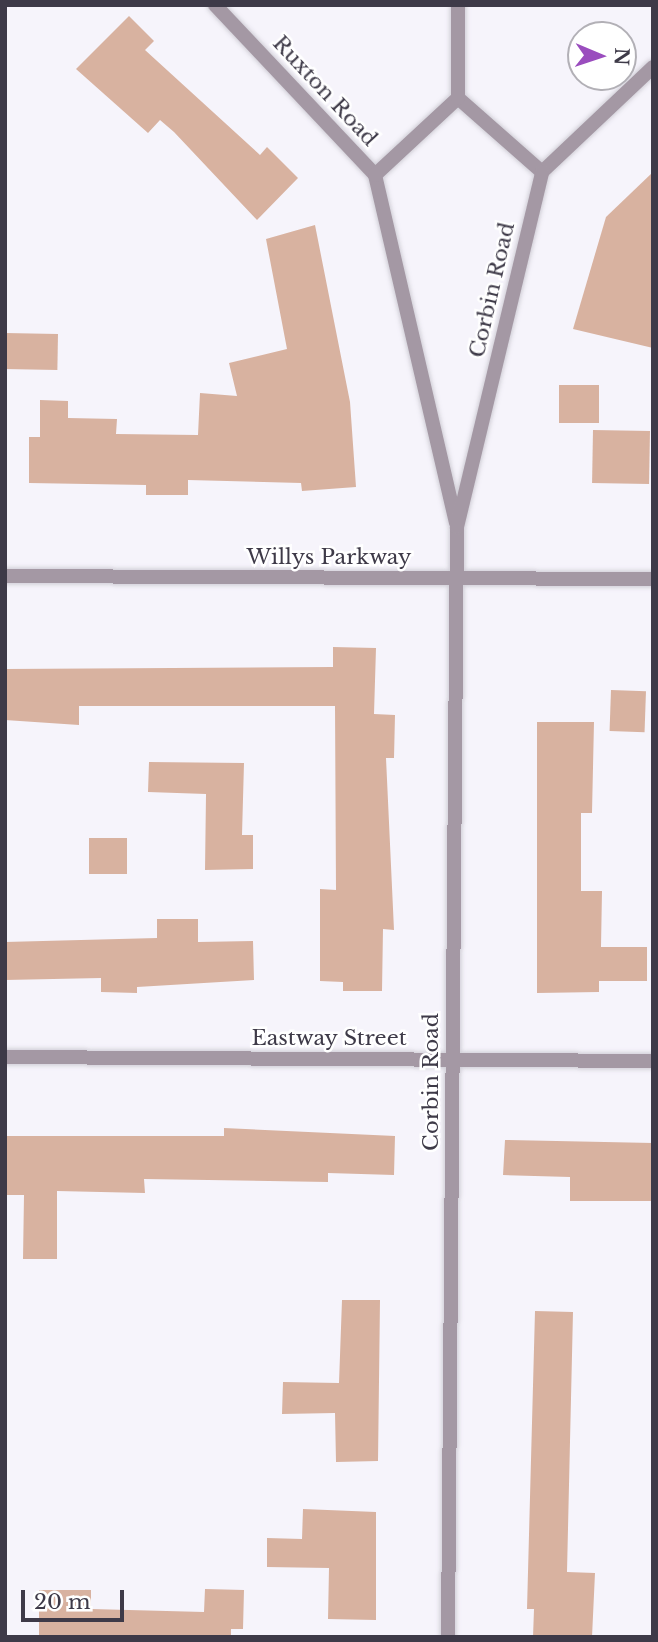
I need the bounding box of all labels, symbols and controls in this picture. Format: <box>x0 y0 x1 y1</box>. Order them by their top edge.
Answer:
north arrow <box>567 21 637 91</box>
street label: Ruxton Road <box>268 31 382 151</box>
text: N <box>610 47 633 66</box>
street label: Corbin Road <box>464 220 520 360</box>
street label: Willys Parkway <box>247 544 411 570</box>
street label: Corbin Road <box>418 1013 444 1151</box>
street label: Eastway Street <box>251 1025 407 1051</box>
scale bar <box>24 1576 128 1620</box>
text: 20 m <box>34 1589 91 1615</box>

